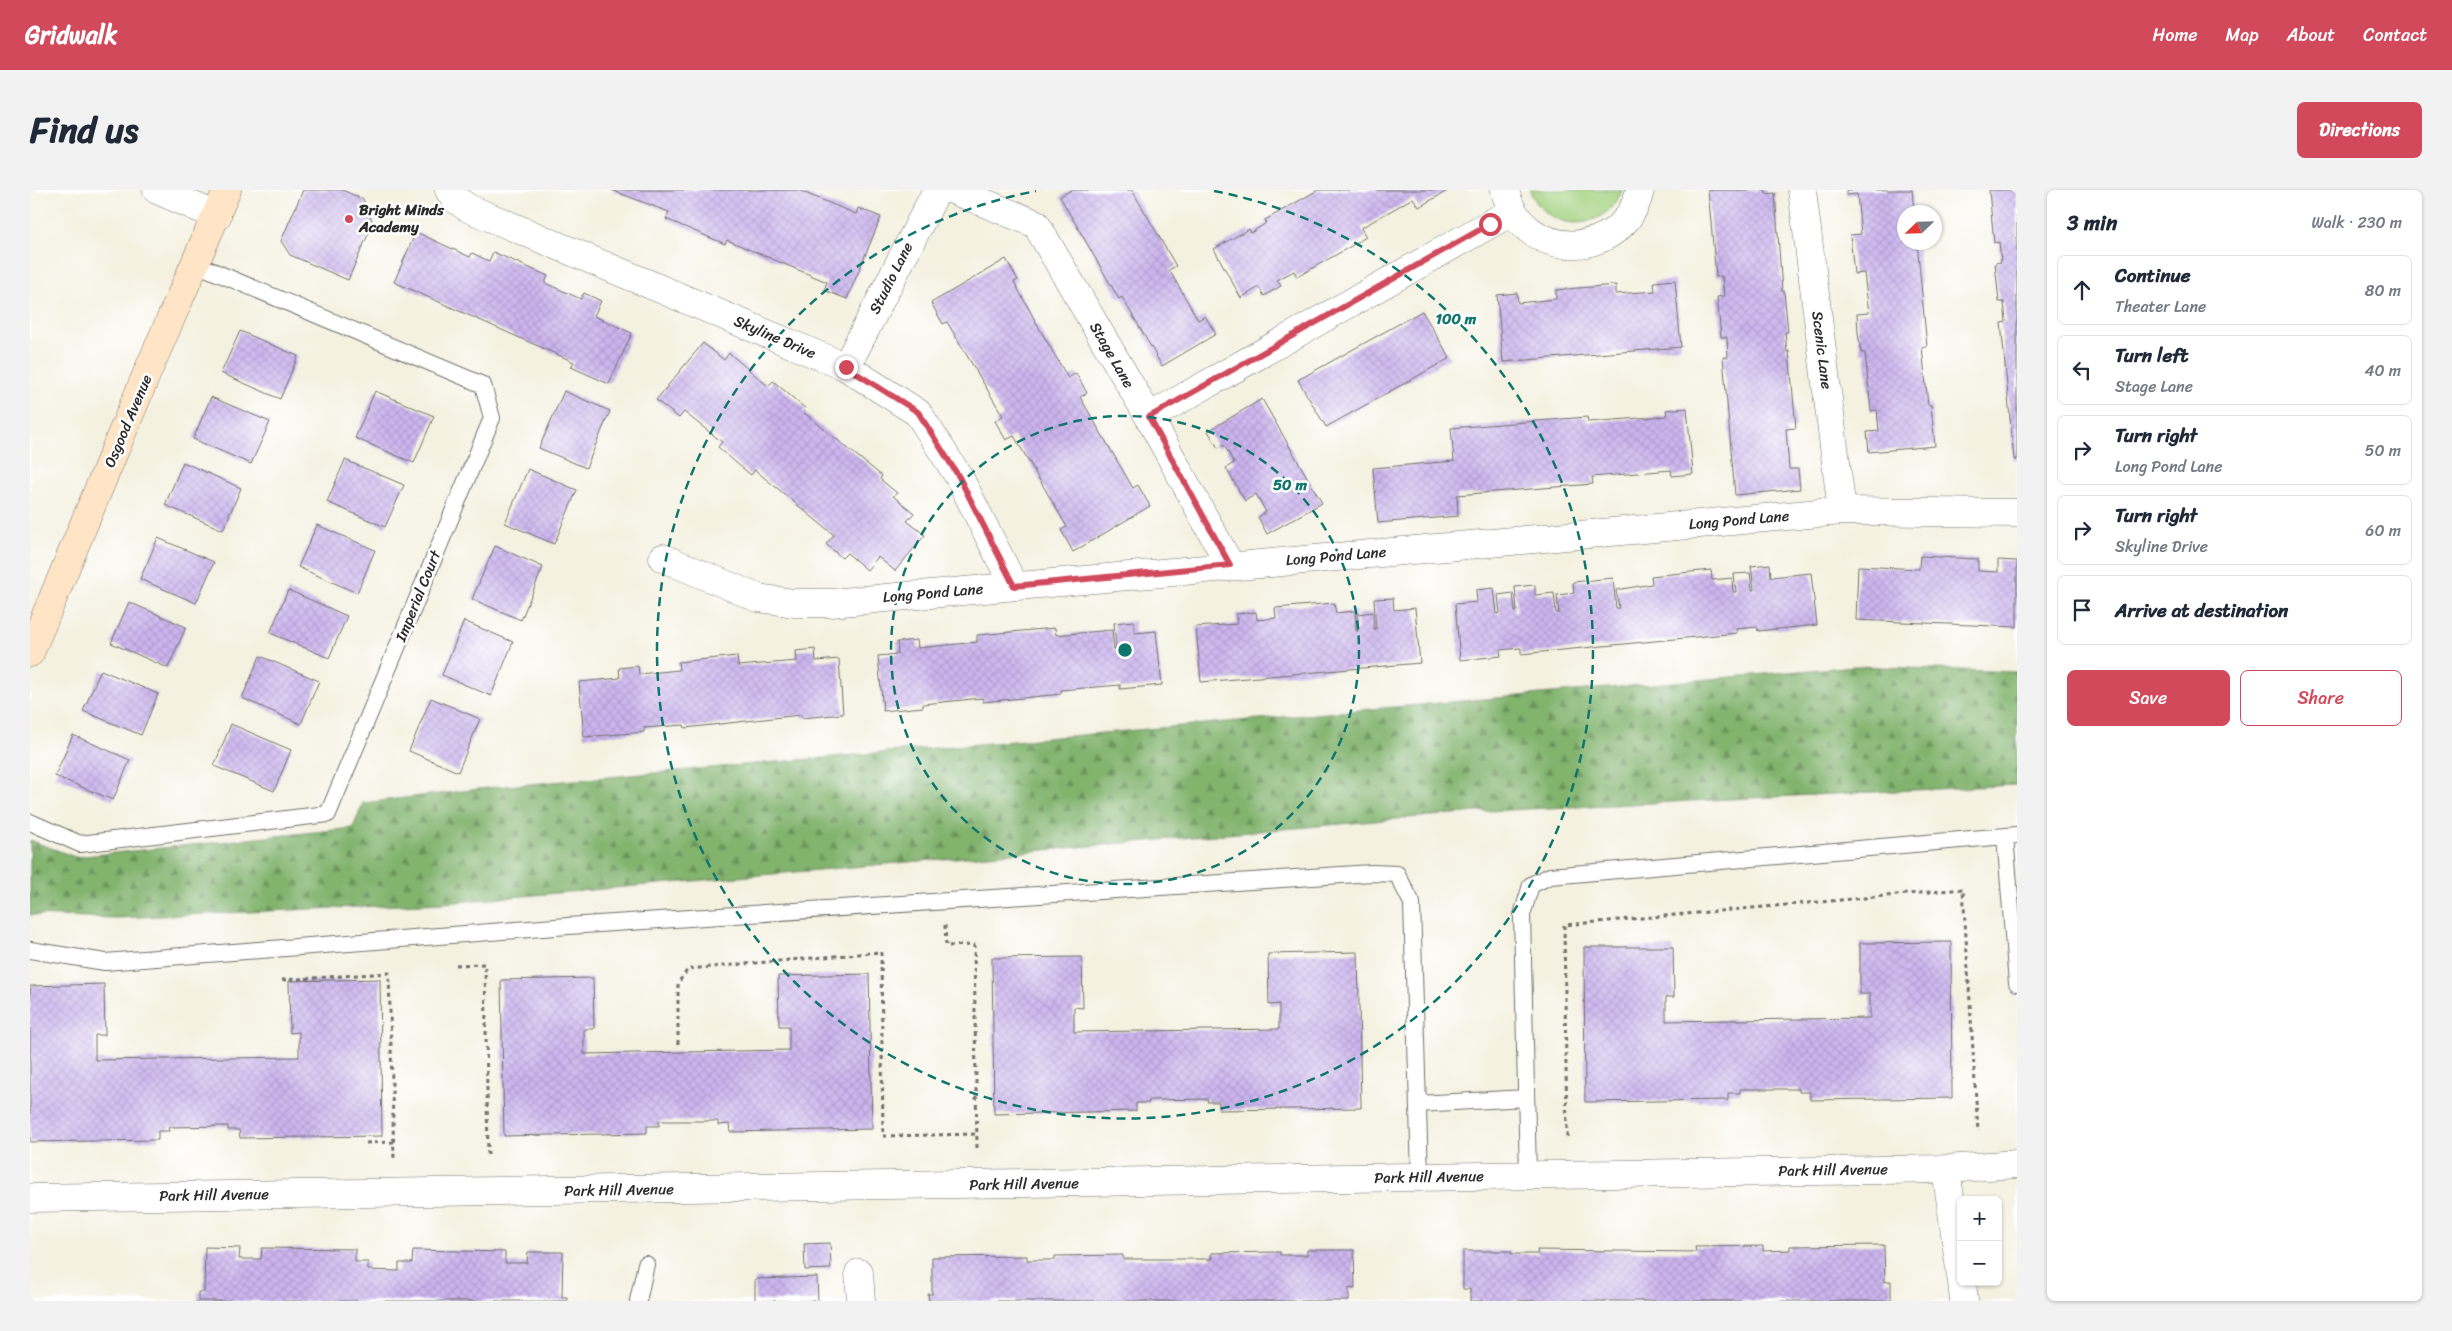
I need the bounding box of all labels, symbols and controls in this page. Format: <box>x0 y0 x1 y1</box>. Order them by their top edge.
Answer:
text: Gridwalk <box>25 14 117 56</box>
text: Home <box>2153 19 2198 51</box>
text: Map <box>2226 19 2259 51</box>
text: About <box>2287 19 2335 51</box>
text: Contact <box>2363 19 2427 51</box>
text: Find us <box>30 99 138 161</box>
button: Directions <box>2297 102 2422 158</box>
place label: Bright Minds Academy <box>358 197 445 240</box>
text: 3 min <box>2067 204 2117 242</box>
north arrow <box>1897 205 1942 250</box>
text: Walk · 230 m <box>2311 208 2402 237</box>
marker: Bright Minds Academy <box>343 213 355 225</box>
route start <box>1479 213 1502 236</box>
street label: Studio Lane <box>862 237 920 319</box>
text: Continue <box>2115 259 2191 292</box>
icon: ahead <box>2068 276 2096 304</box>
text: 80 m <box>2365 276 2401 305</box>
text: Theater Lane <box>2115 292 2206 321</box>
text: 100 m <box>1436 306 1477 332</box>
street label: Skyline Drive <box>730 308 820 366</box>
street label: Scenic Lane <box>1804 309 1840 391</box>
street label: Stage Lane <box>1082 317 1142 393</box>
text: Turn left <box>2115 339 2188 372</box>
route end <box>835 356 858 379</box>
icon: left <box>2068 356 2096 384</box>
text: 40 m <box>2364 356 2401 385</box>
street label: Osgood Avenue <box>97 370 159 472</box>
text: Stage Lane <box>2115 372 2193 401</box>
text: Turn right <box>2115 419 2197 452</box>
icon: right <box>2068 436 2096 464</box>
text: 50 m <box>2365 436 2401 465</box>
text: Long Pond Lane <box>2115 452 2222 481</box>
text: 50 m <box>1273 472 1308 498</box>
text: Turn right <box>2115 499 2197 532</box>
street label: Long Pond Lane <box>1688 503 1791 537</box>
icon: right <box>2068 516 2096 544</box>
text: 60 m <box>2365 516 2401 545</box>
text: Skyline Drive <box>2115 532 2208 561</box>
street label: Long Pond Lane <box>1285 539 1388 573</box>
street label: Imperial Court <box>388 546 448 646</box>
street label: Long Pond Lane <box>882 576 985 610</box>
text: Arrive at destination <box>2115 594 2288 627</box>
icon: arrive <box>2068 596 2096 624</box>
centre of rings <box>1116 641 1134 659</box>
button: Save <box>2067 670 2230 726</box>
button: Share <box>2240 670 2402 726</box>
street label: Park Hill Avenue <box>1778 1156 1888 1184</box>
street label: Park Hill Avenue <box>1374 1163 1484 1191</box>
street label: Park Hill Avenue <box>969 1170 1079 1198</box>
street label: Park Hill Avenue <box>564 1176 674 1204</box>
street label: Park Hill Avenue <box>159 1181 269 1209</box>
map controls <box>1957 1196 2002 1286</box>
button: + <box>1957 1196 2002 1241</box>
button: − <box>1957 1241 2002 1286</box>

